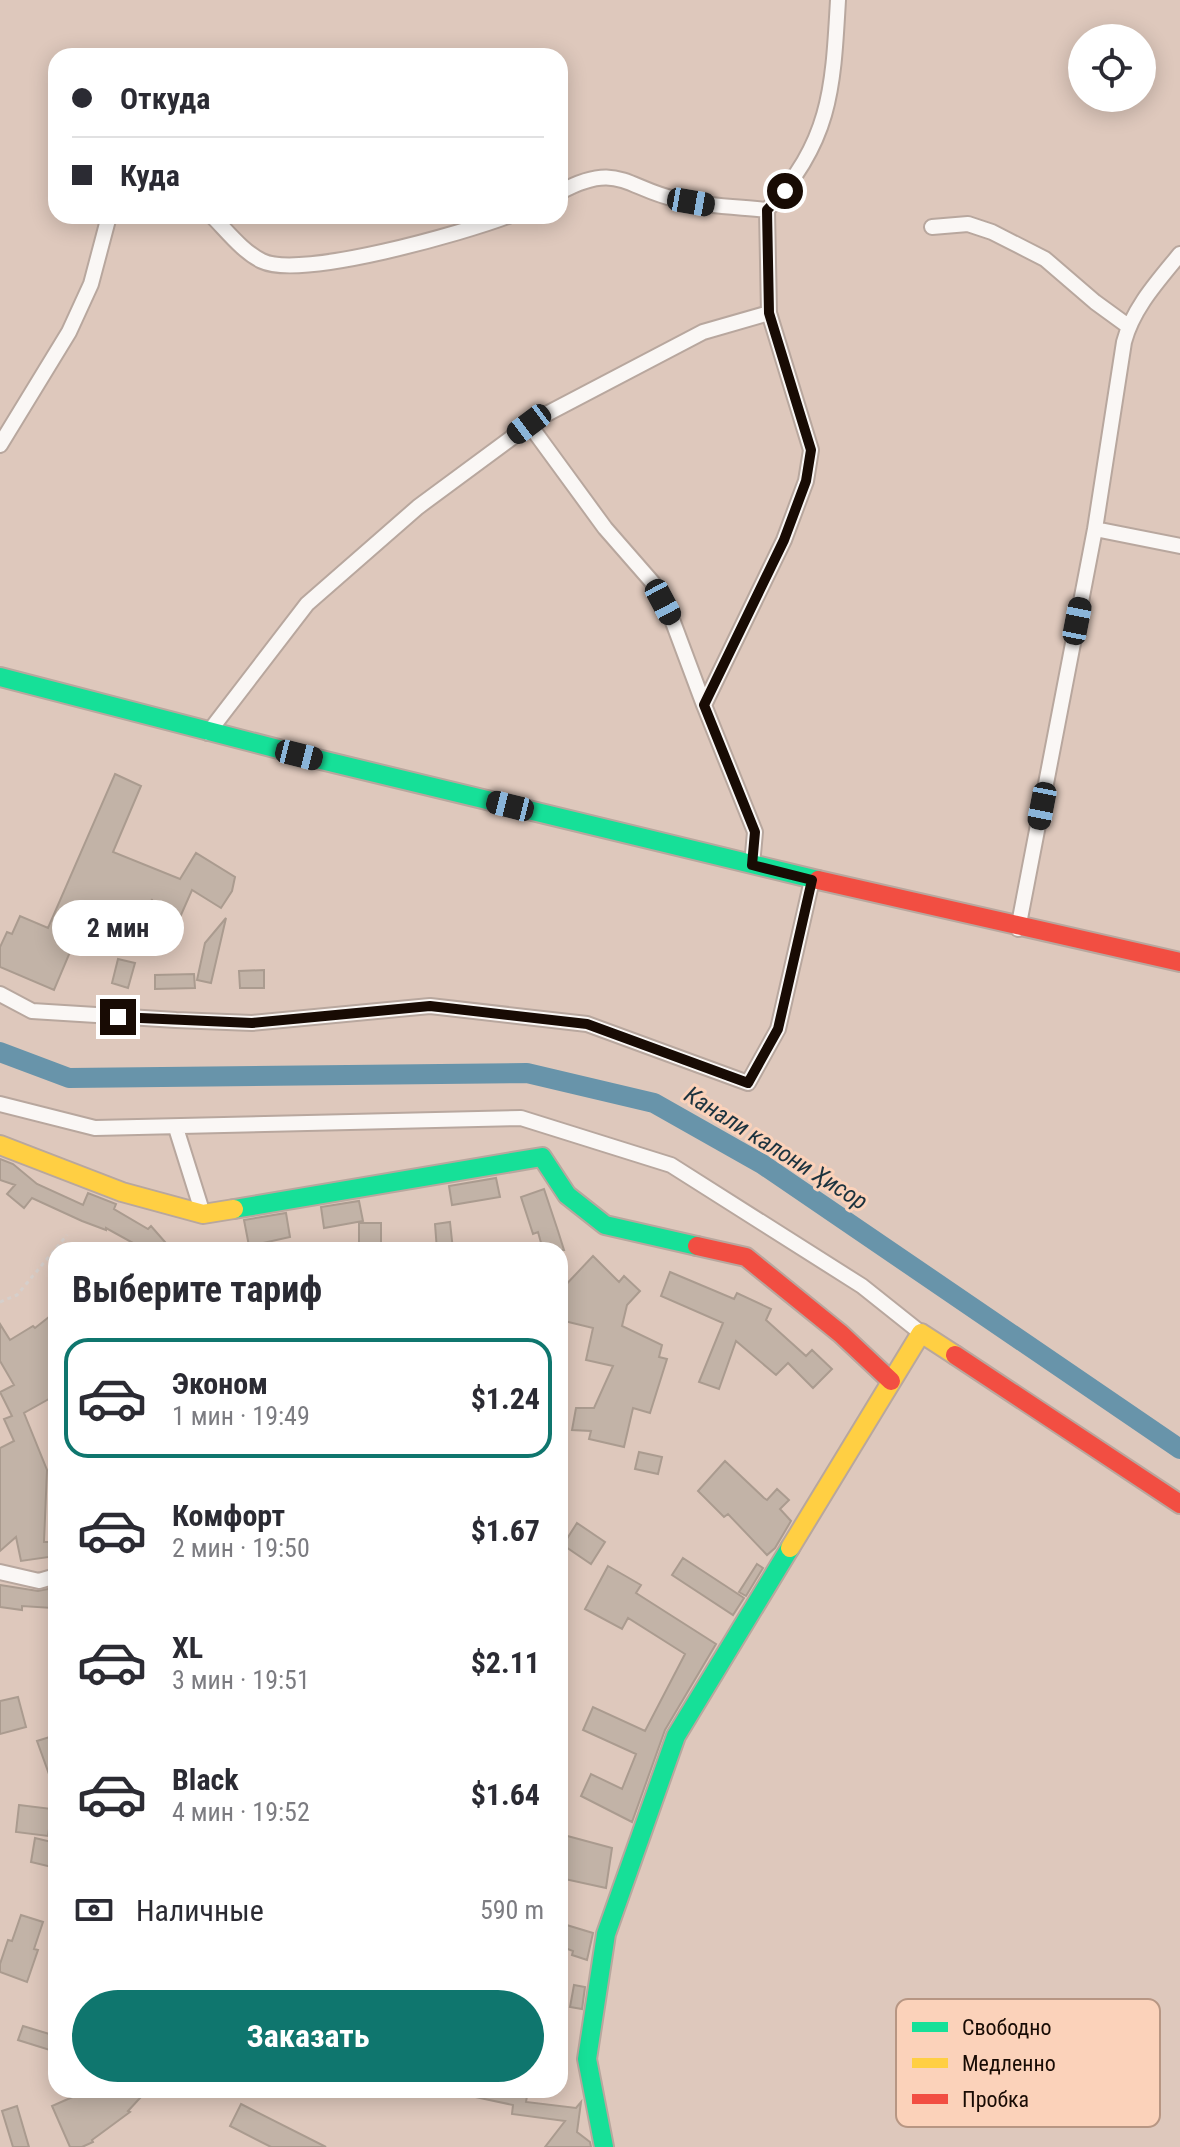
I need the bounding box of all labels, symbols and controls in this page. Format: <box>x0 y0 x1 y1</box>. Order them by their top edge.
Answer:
map controls <box>1068 24 1156 112</box>
button: locate <box>1068 24 1156 112</box>
text: Откуда <box>120 81 210 116</box>
text: Куда <box>120 158 180 193</box>
route start <box>767 173 803 209</box>
car <box>665 186 717 218</box>
car <box>503 400 555 448</box>
car <box>641 575 685 629</box>
car <box>1061 595 1093 647</box>
car <box>273 738 325 772</box>
car <box>1026 780 1058 832</box>
car <box>484 789 536 823</box>
callout: 2 мин <box>52 901 184 957</box>
text: 2 мин <box>87 913 149 943</box>
route end <box>100 999 136 1035</box>
water label: Канали калони Ҳисор <box>679 1080 873 1216</box>
text: Выберите тариф <box>72 1269 322 1311</box>
icon: car <box>76 1362 148 1434</box>
text: Эконом <box>172 1366 268 1401</box>
text: $1.24 <box>471 1381 540 1416</box>
text: 1 мин · 19:49 <box>172 1401 310 1431</box>
icon: car <box>76 1494 148 1566</box>
text: Комфорт <box>172 1498 285 1533</box>
text: $1.67 <box>471 1513 540 1548</box>
text: 2 мин · 19:50 <box>172 1533 310 1563</box>
icon: car <box>76 1626 148 1698</box>
text: XL <box>172 1630 203 1665</box>
text: $2.11 <box>471 1645 540 1680</box>
text: 3 мин · 19:51 <box>172 1665 310 1695</box>
icon: car <box>76 1758 148 1830</box>
text: Black <box>172 1762 239 1797</box>
text: $1.64 <box>471 1777 540 1812</box>
text: 4 мин · 19:52 <box>172 1797 310 1827</box>
icon: cash <box>72 1888 116 1932</box>
text: Наличные <box>136 1893 264 1928</box>
text: 590 m <box>480 1895 544 1925</box>
button: Заказать <box>72 1990 544 2082</box>
legend <box>896 1999 1160 2127</box>
text: Свободно <box>962 2015 1052 2040</box>
text: Медленно <box>962 2051 1056 2076</box>
text: Пробка <box>962 2087 1029 2112</box>

